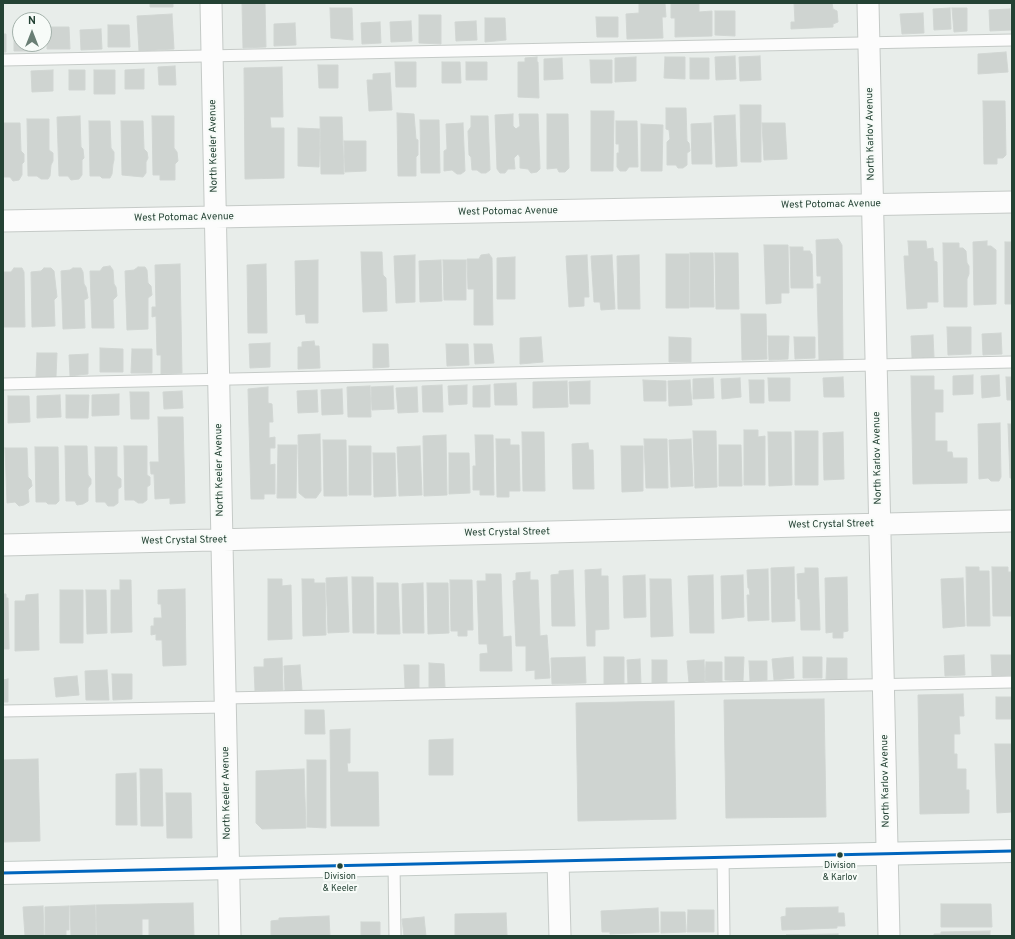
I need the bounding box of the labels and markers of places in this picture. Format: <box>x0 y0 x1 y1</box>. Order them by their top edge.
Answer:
marker: Division & Karlov <box>835 850 845 860</box>
marker: Division & Keeler <box>335 861 345 871</box>
place label: Division & Karlov <box>823 861 857 882</box>
place label: Division & Keeler <box>323 872 357 893</box>

